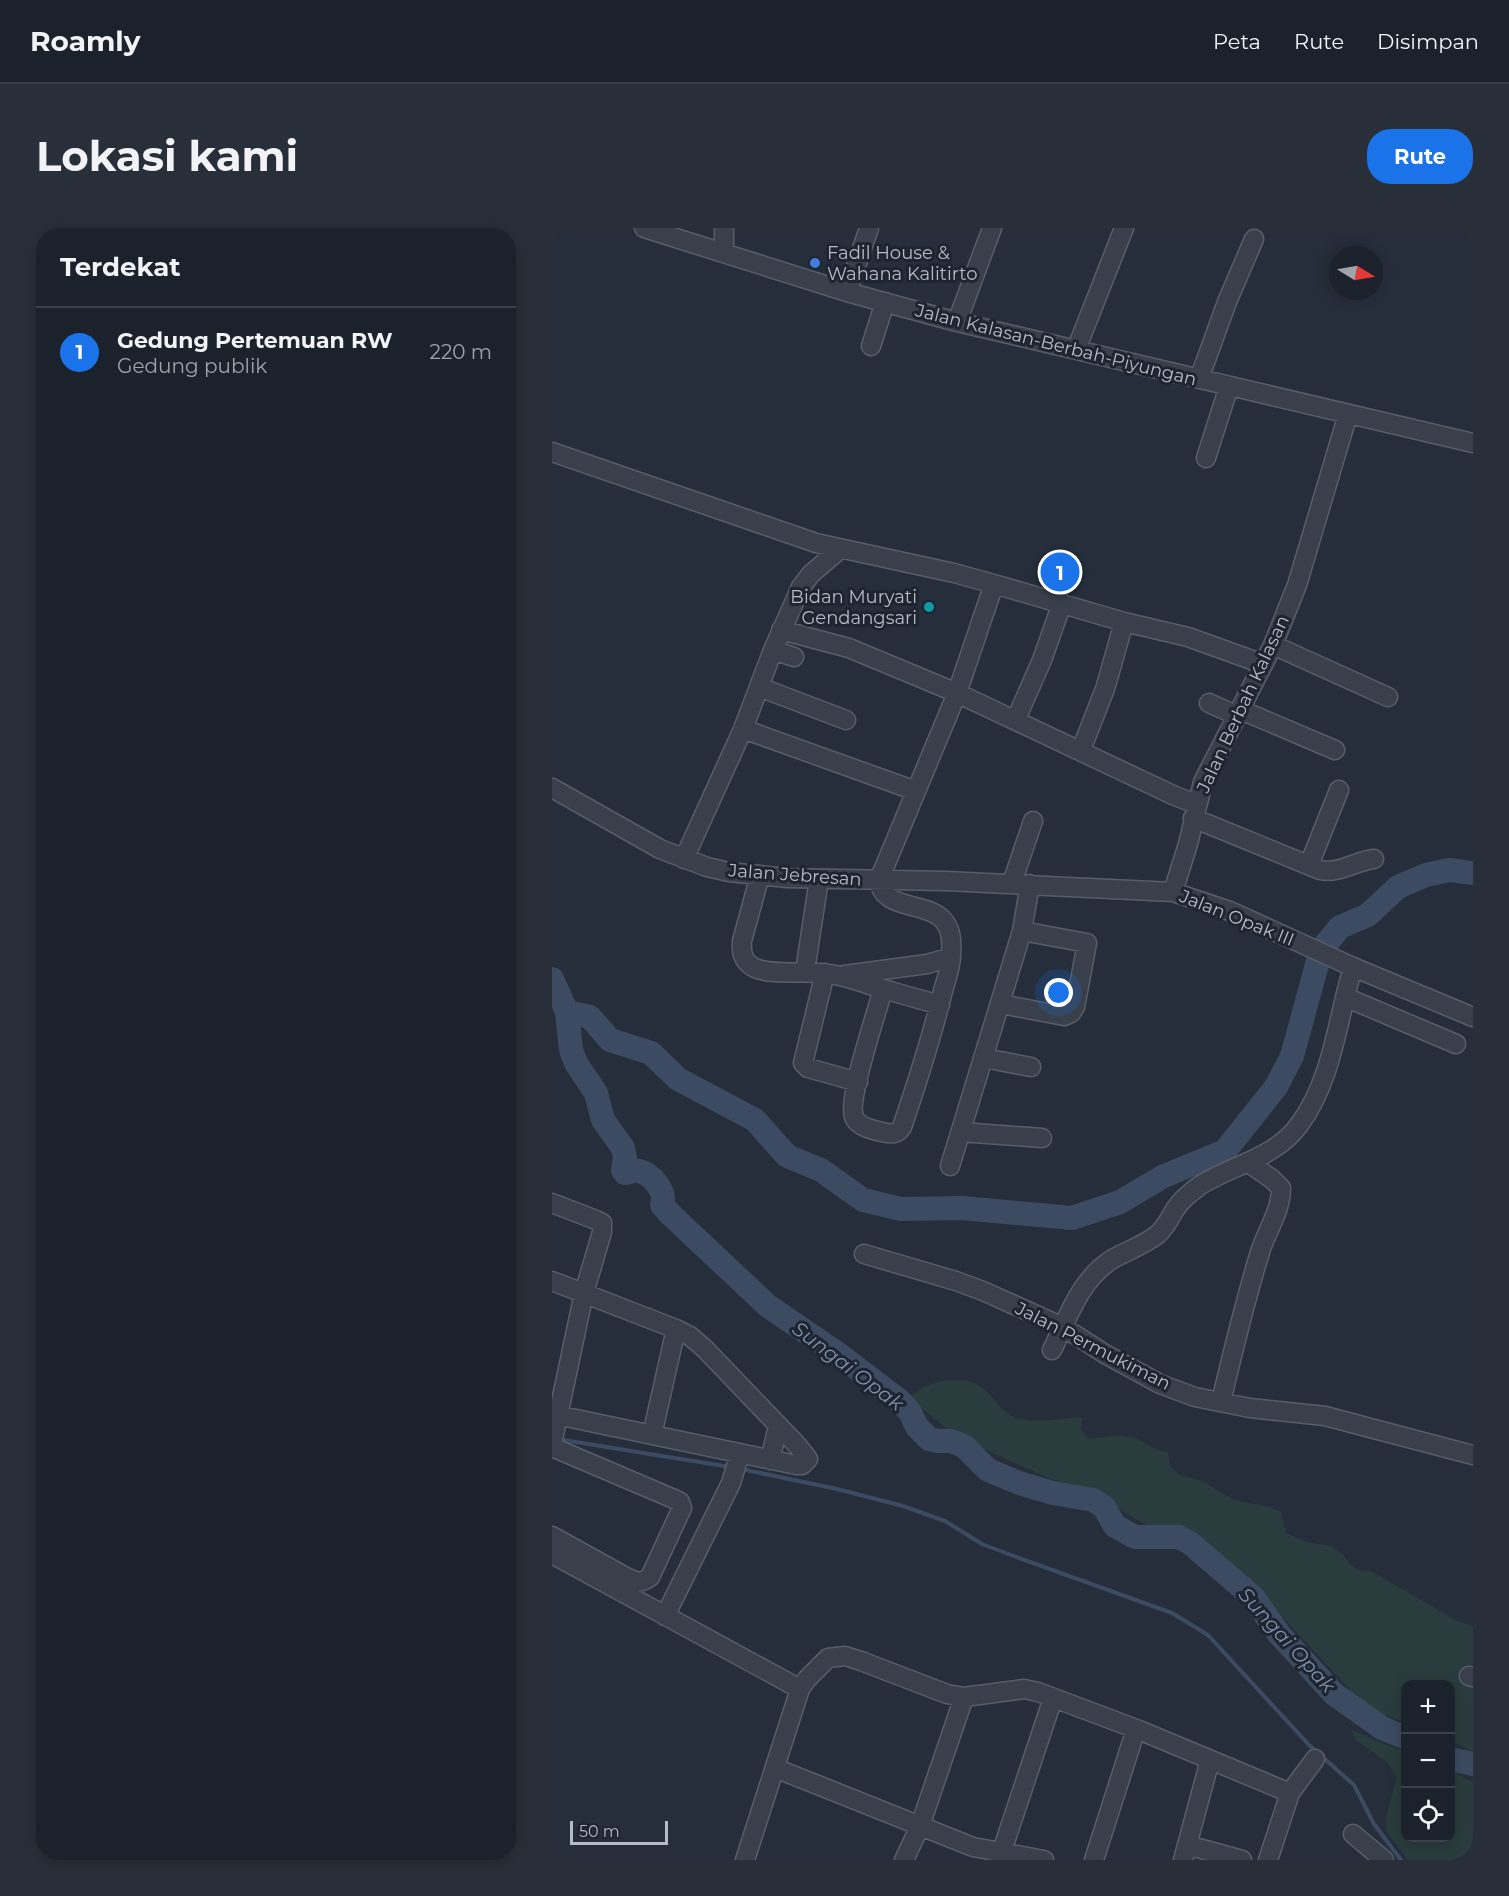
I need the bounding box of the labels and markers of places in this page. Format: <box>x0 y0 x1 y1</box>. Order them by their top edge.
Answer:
place label: Fadil House & Wahana Kalitirto <box>827 242 978 285</box>
marker: Fadil House & Wahana Kalitirto <box>808 256 822 270</box>
pin: 1 <box>1040 550 1080 594</box>
place label: Bidan Muryati Gendangsari <box>790 586 917 629</box>
marker: Bidan Muryati Gendangsari <box>922 600 936 614</box>

